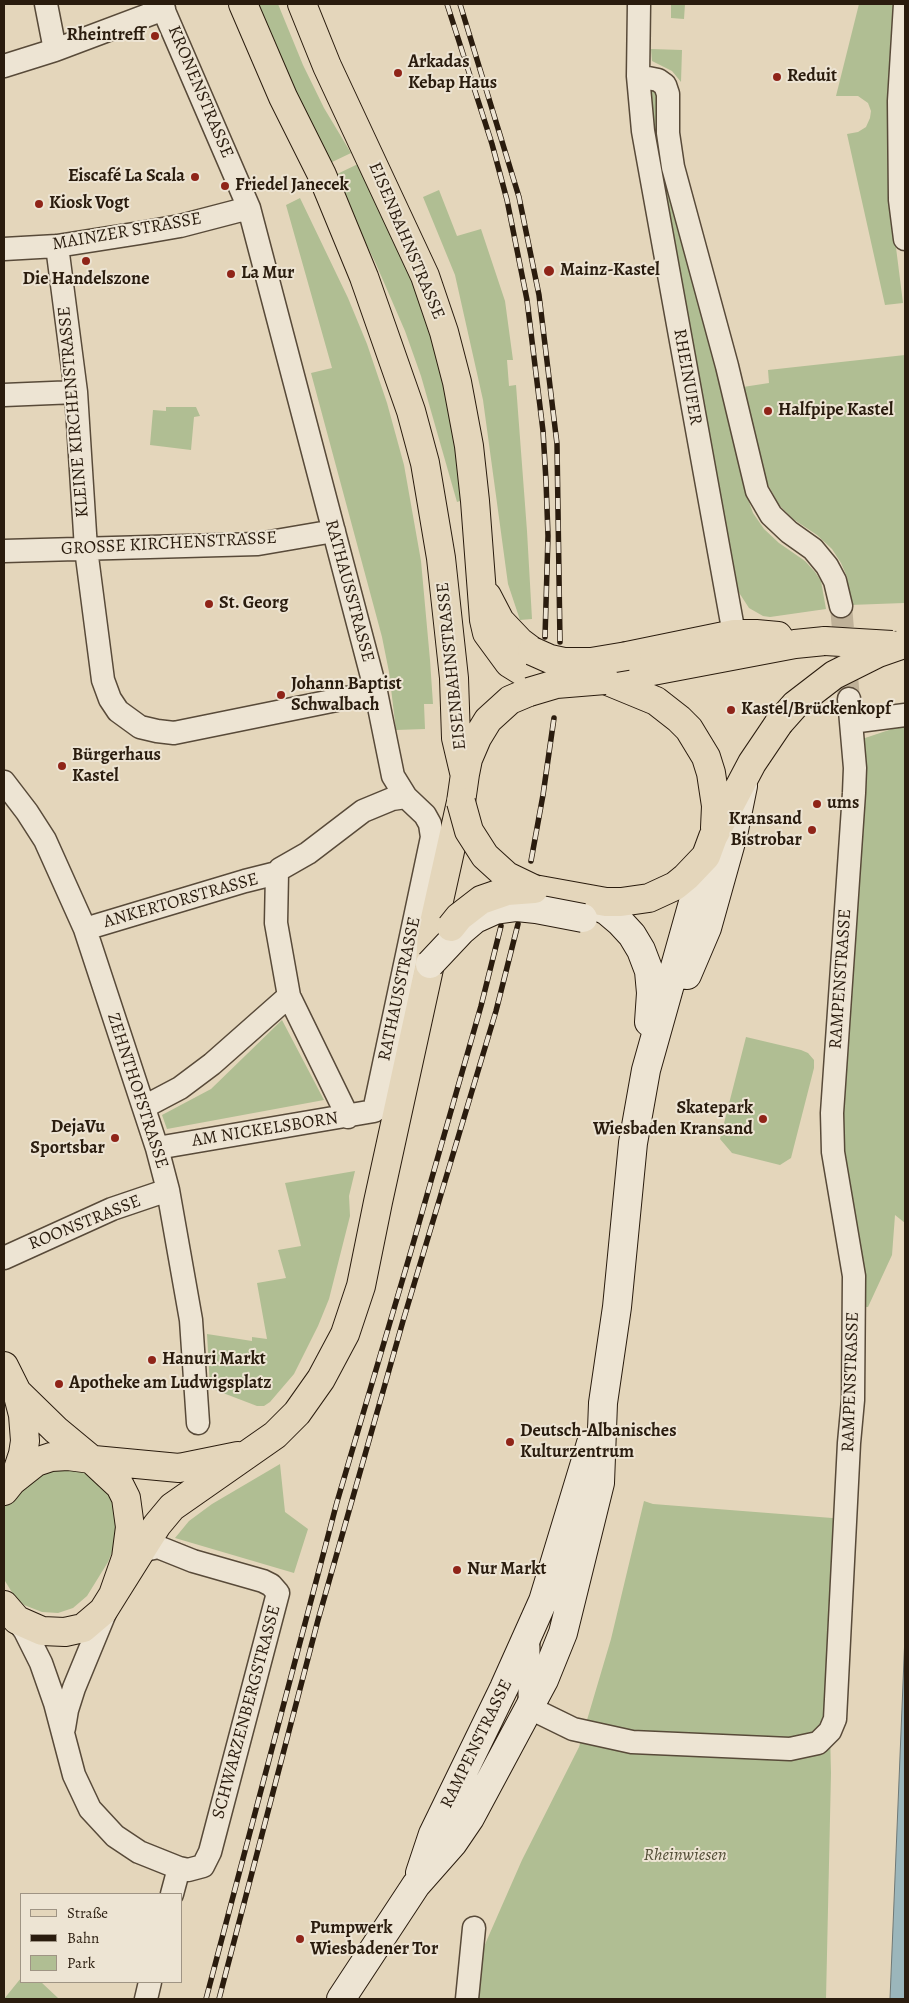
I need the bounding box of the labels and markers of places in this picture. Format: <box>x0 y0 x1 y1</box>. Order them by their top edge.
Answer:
place label: Rheintreff <box>67 25 145 47</box>
marker: Rheintreff <box>149 30 161 42</box>
place label: Arkadas Kebap Haus <box>408 52 497 94</box>
place label: Reduit <box>787 66 837 88</box>
marker: Arkadas Kebap Haus <box>392 67 404 79</box>
marker: Reduit <box>771 71 783 83</box>
place label: Eiscafé La Scala <box>68 166 185 188</box>
marker: Eiscafé La Scala <box>189 171 201 183</box>
place label: Friedel Janecek <box>235 175 349 197</box>
marker: Friedel Janecek <box>219 180 231 192</box>
place label: Kiosk Vogt <box>49 193 130 215</box>
marker: Kiosk Vogt <box>33 198 45 210</box>
marker: Die Handelszone <box>80 255 92 267</box>
place label: Mainz-Kastel <box>560 260 660 282</box>
place label: La Mur <box>241 263 294 285</box>
marker: Mainz-Kastel <box>542 264 556 278</box>
marker: La Mur <box>225 268 237 280</box>
place label: Die Handelszone <box>22 269 150 291</box>
place label: Halfpipe Kastel <box>778 400 893 422</box>
marker: Halfpipe Kastel <box>762 405 774 417</box>
place label: St. Georg <box>219 593 288 615</box>
marker: St. Georg <box>203 598 215 610</box>
place label: Johann Baptist Schwalbach <box>291 674 402 716</box>
marker: Johann Baptist Schwalbach <box>275 689 287 701</box>
place label: Kastel/Brückenkopf <box>741 699 891 721</box>
marker: Kastel/Brückenkopf <box>725 704 737 716</box>
place label: Bürgerhaus Kastel <box>72 745 161 788</box>
marker: Bürgerhaus Kastel <box>56 760 68 772</box>
place label: ums <box>827 793 859 815</box>
marker: ums <box>811 798 823 810</box>
place label: Kransand Bistrobar <box>728 809 802 852</box>
marker: Kransand Bistrobar <box>806 824 818 836</box>
place label: Skatepark Wiesbaden Kransand <box>593 1098 753 1140</box>
marker: Skatepark Wiesbaden Kransand <box>757 1113 769 1125</box>
place label: DejaVu Sportsbar <box>30 1117 105 1160</box>
marker: DejaVu Sportsbar <box>109 1132 121 1144</box>
place label: Hanuri Markt <box>162 1349 266 1371</box>
marker: Hanuri Markt <box>146 1354 158 1366</box>
place label: Apotheke am Ludwigsplatz <box>69 1373 272 1395</box>
marker: Apotheke am Ludwigsplatz <box>53 1378 65 1390</box>
place label: Deutsch-Albanisches Kulturzentrum <box>520 1421 677 1464</box>
marker: Deutsch-Albanisches Kulturzentrum <box>504 1436 516 1448</box>
place label: Nur Markt <box>467 1559 546 1581</box>
marker: Nur Markt <box>451 1564 463 1576</box>
place label: Pumpwerk Wiesbadener Tor <box>310 1918 438 1960</box>
marker: Pumpwerk Wiesbadener Tor <box>294 1933 306 1945</box>

